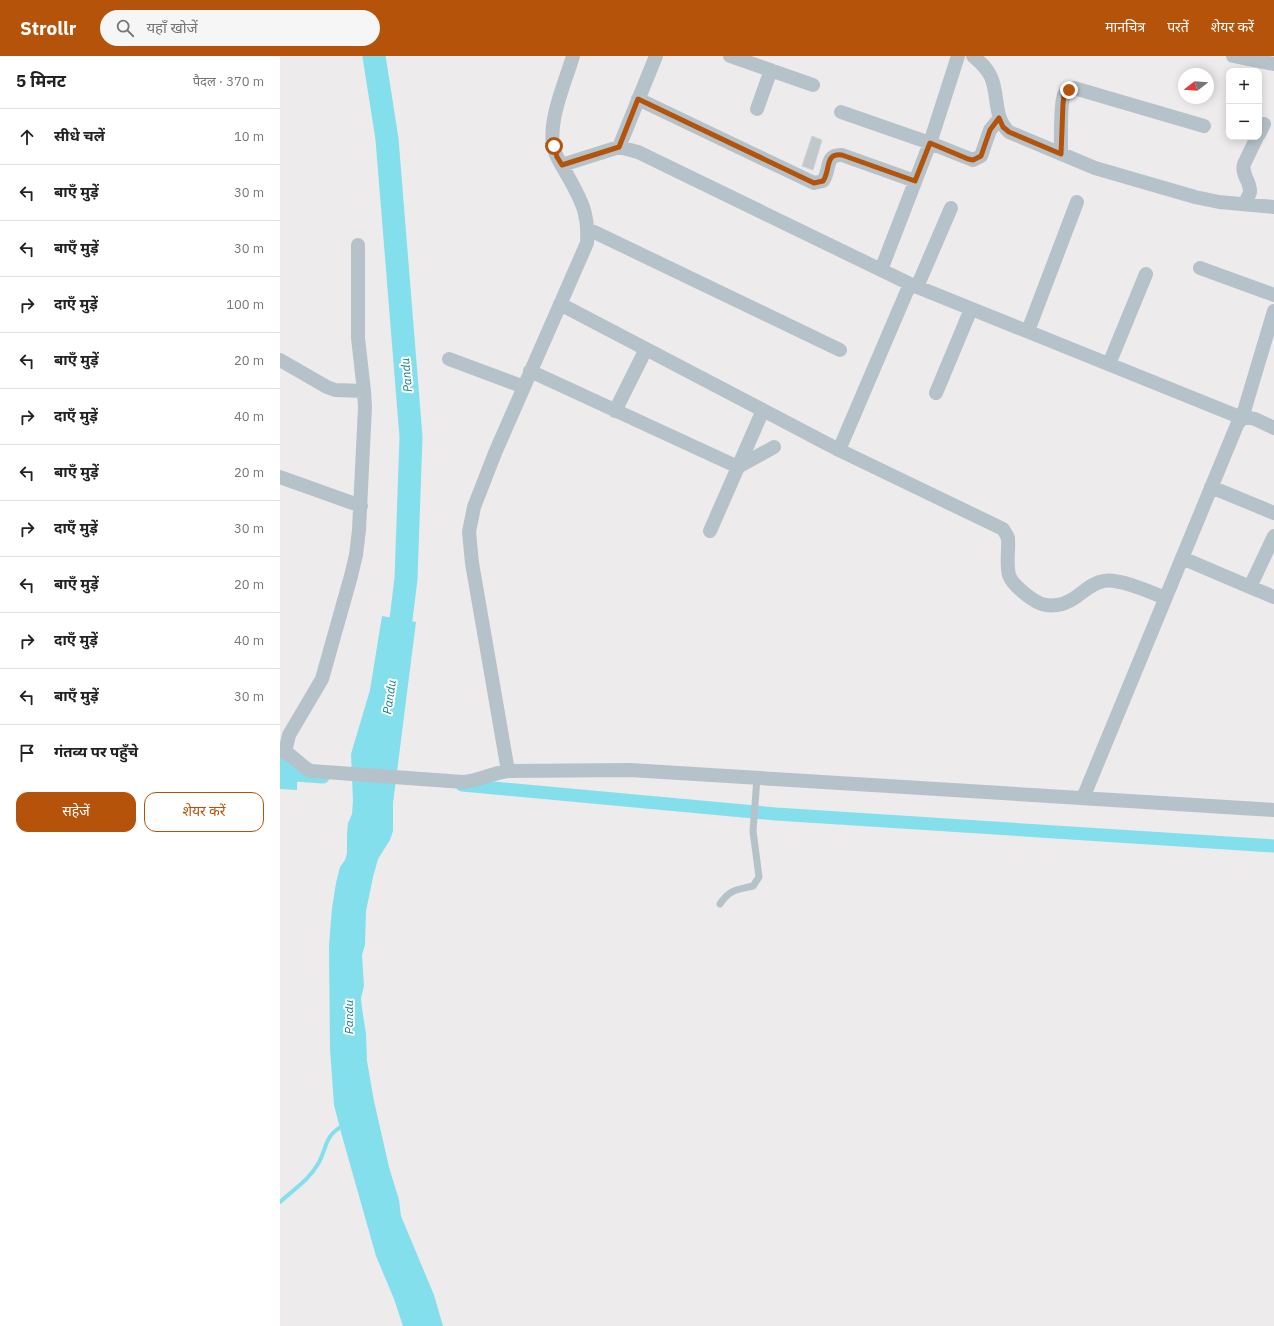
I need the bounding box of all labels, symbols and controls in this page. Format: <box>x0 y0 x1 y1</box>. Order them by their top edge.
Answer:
search box <box>100 10 380 46</box>
text: Strollr <box>20 16 76 40</box>
icon: search <box>114 17 136 39</box>
text: यहाँ खोजें <box>146 18 198 37</box>
text: मानचित्र <box>1105 18 1145 36</box>
text: परतें <box>1167 18 1189 36</box>
text: शेयर करें <box>1211 18 1254 36</box>
north arrow <box>1178 68 1214 104</box>
map controls <box>1226 68 1262 140</box>
button: + <box>1226 68 1262 104</box>
text: 5 मिनट <box>16 70 66 92</box>
text: पैदल · 370 m <box>193 73 264 90</box>
route end <box>1060 81 1078 99</box>
button: − <box>1226 104 1262 140</box>
icon: ahead <box>16 126 38 148</box>
text: सीधे चलें <box>54 126 105 145</box>
text: 10 m <box>234 128 264 145</box>
route start <box>545 137 563 155</box>
icon: left <box>16 182 38 204</box>
text: बाएँ मुड़ें <box>54 182 99 201</box>
text: 30 m <box>234 184 264 201</box>
icon: left <box>16 238 38 260</box>
text: बाएँ मुड़ें <box>54 238 99 257</box>
text: 30 m <box>234 240 264 257</box>
icon: right <box>16 294 38 316</box>
text: दाएँ मुड़ें <box>54 294 98 313</box>
text: 100 m <box>226 296 264 313</box>
icon: left <box>16 350 38 372</box>
text: बाएँ मुड़ें <box>54 350 99 369</box>
text: 20 m <box>234 352 264 369</box>
water label: Pandu <box>397 357 415 393</box>
icon: right <box>16 406 38 428</box>
text: दाएँ मुड़ें <box>54 406 98 425</box>
text: 40 m <box>234 408 264 425</box>
icon: left <box>16 462 38 484</box>
text: बाएँ मुड़ें <box>54 462 99 481</box>
text: 20 m <box>234 464 264 481</box>
icon: right <box>16 518 38 540</box>
text: दाएँ मुड़ें <box>54 518 98 537</box>
text: 30 m <box>234 520 264 537</box>
icon: left <box>16 574 38 596</box>
text: बाएँ मुड़ें <box>54 574 99 593</box>
text: 20 m <box>234 576 264 593</box>
icon: right <box>16 630 38 652</box>
text: दाएँ मुड़ें <box>54 630 98 649</box>
text: 40 m <box>234 632 264 649</box>
water label: Pandu <box>379 679 399 715</box>
icon: left <box>16 686 38 708</box>
text: बाएँ मुड़ें <box>54 686 99 705</box>
text: 30 m <box>234 688 264 705</box>
icon: arrive <box>16 742 38 764</box>
text: गंतव्य पर पहुँचे <box>54 742 138 761</box>
button: सहेजें <box>16 792 136 832</box>
button: शेयर करें <box>144 792 264 832</box>
water label: Pandu <box>341 1000 356 1034</box>

